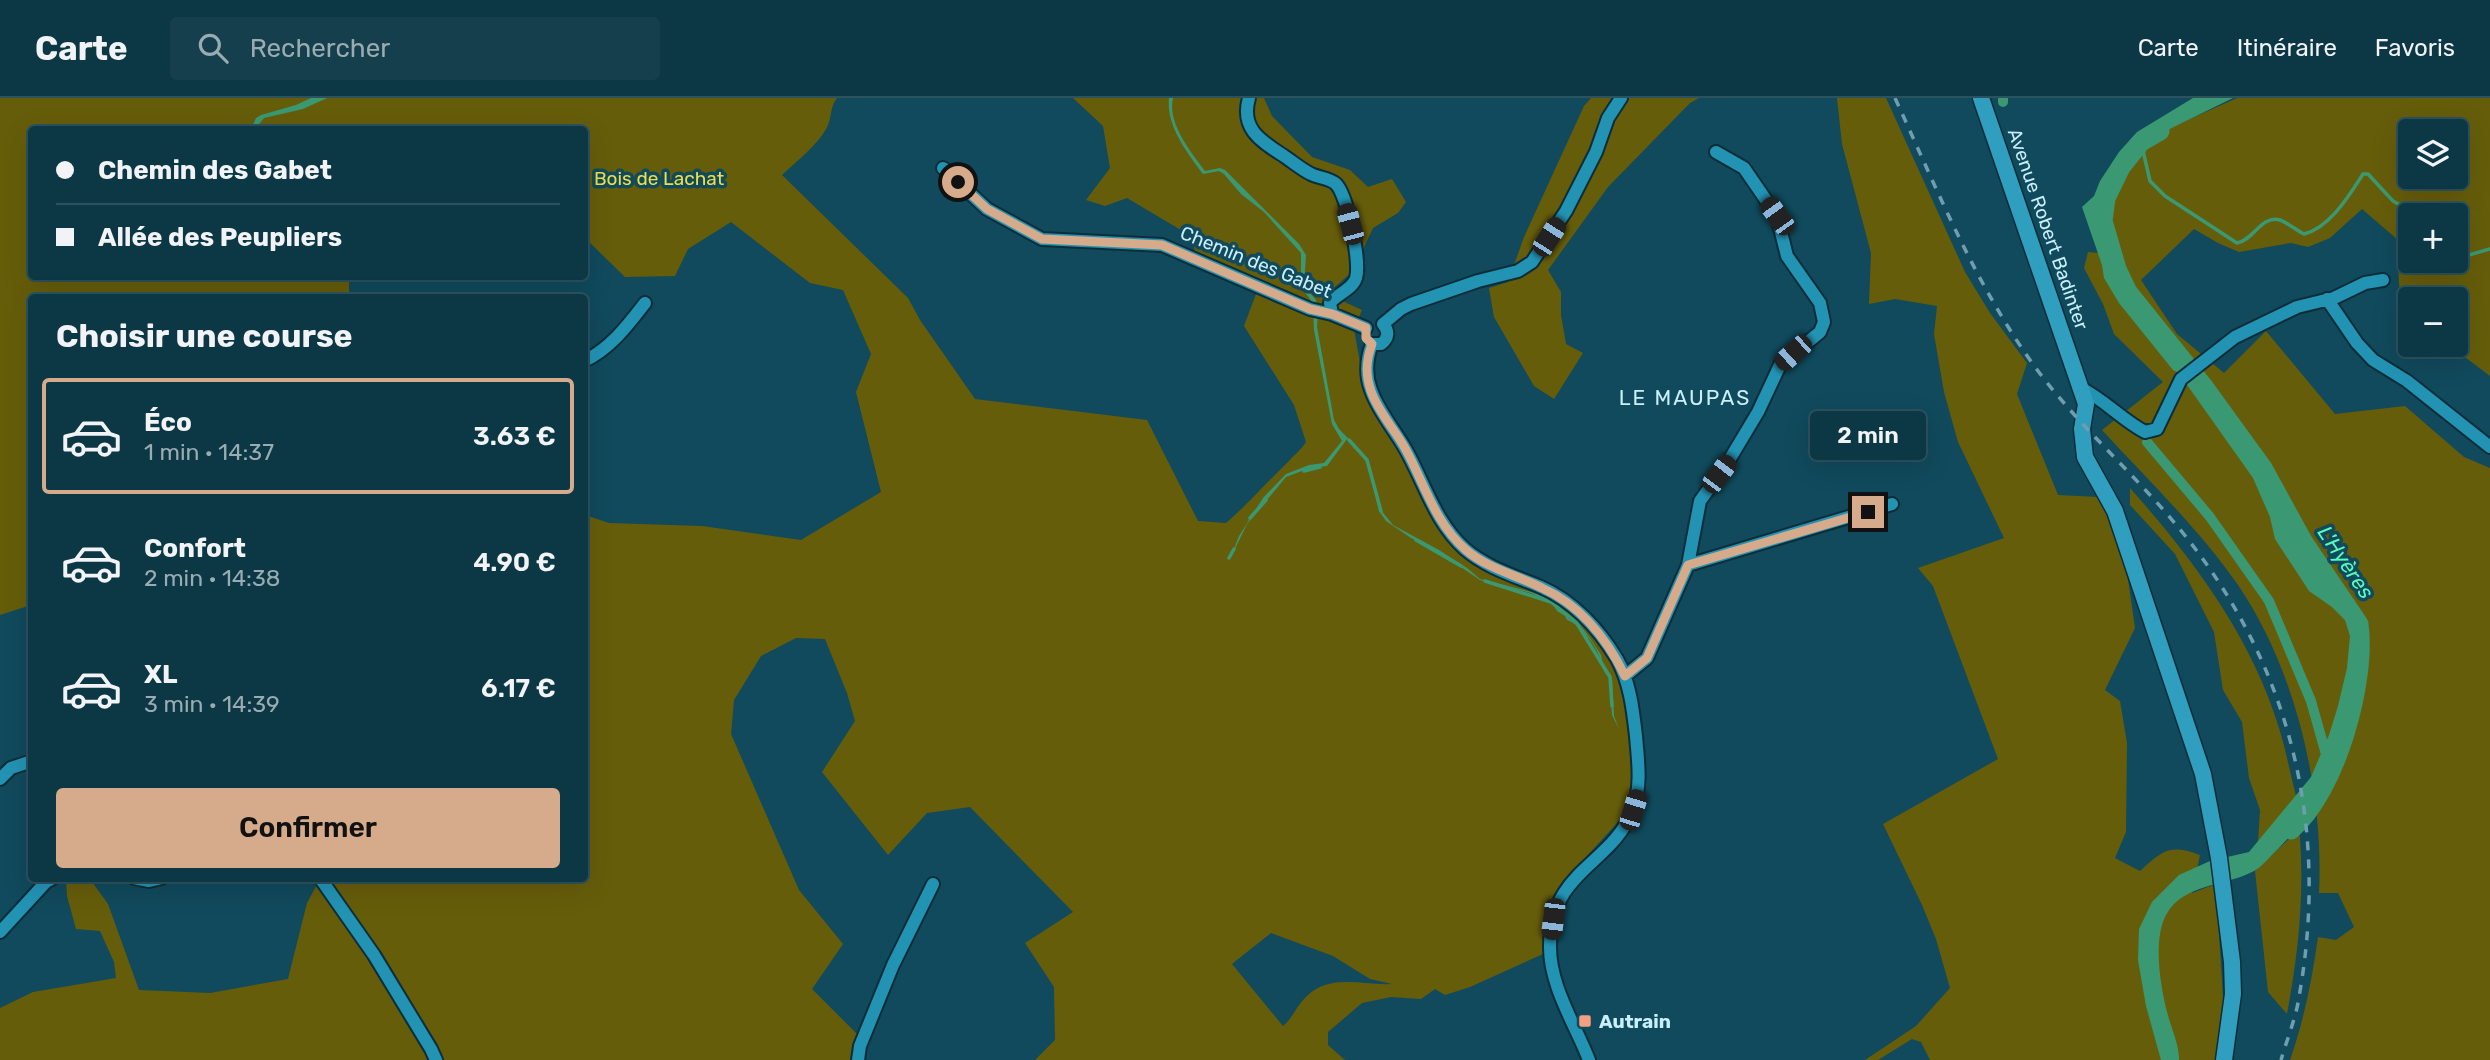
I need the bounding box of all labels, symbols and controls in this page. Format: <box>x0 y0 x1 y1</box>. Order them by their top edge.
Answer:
search box <box>170 17 660 80</box>
text: Carte <box>35 29 128 68</box>
icon: search <box>194 29 232 67</box>
text: Rechercher <box>250 33 390 64</box>
text: Carte <box>2138 34 2199 62</box>
text: Itinéraire <box>2237 34 2337 62</box>
text: Favoris <box>2375 34 2455 62</box>
map controls <box>2398 119 2468 357</box>
button: layers <box>2398 119 2468 189</box>
street label: Avenue Robert Badinter <box>2003 125 2094 333</box>
text: Chemin des Gabet <box>98 155 332 186</box>
route start <box>942 166 974 198</box>
park label: Bois de Lachat <box>594 167 725 190</box>
car <box>1757 193 1798 239</box>
car <box>1335 201 1366 247</box>
button: + <box>2398 203 2468 273</box>
car <box>1529 214 1570 260</box>
street label: Chemin des Gabet <box>1177 221 1336 303</box>
text: Allée des Peupliers <box>98 222 342 253</box>
button: − <box>2398 287 2468 357</box>
text: Choisir une course <box>56 317 353 355</box>
car <box>1771 331 1816 375</box>
district label: LE MAUPAS <box>1619 385 1751 410</box>
icon: car <box>60 405 123 468</box>
text: Éco <box>144 407 192 438</box>
callout: 2 min <box>1810 410 1926 460</box>
text: 3.63 € <box>473 421 556 452</box>
text: 2 min <box>1837 421 1899 449</box>
text: 1 min · 14:37 <box>144 438 274 466</box>
car <box>1698 451 1741 497</box>
route end <box>1852 496 1884 528</box>
water label: L'Hyères <box>2313 521 2380 603</box>
icon: car <box>60 531 123 594</box>
text: Confort <box>144 533 246 564</box>
text: 4.90 € <box>473 547 556 578</box>
text: 2 min · 14:38 <box>144 564 280 592</box>
icon: car <box>60 657 123 720</box>
text: XL <box>144 659 177 690</box>
text: 6.17 € <box>481 673 556 704</box>
text: 3 min · 14:39 <box>144 690 280 718</box>
car <box>1617 787 1650 833</box>
button: Confirmer <box>56 788 560 868</box>
car <box>1541 897 1566 941</box>
place label: Autrain <box>1599 1010 1671 1033</box>
marker: Autrain <box>1577 1013 1593 1029</box>

